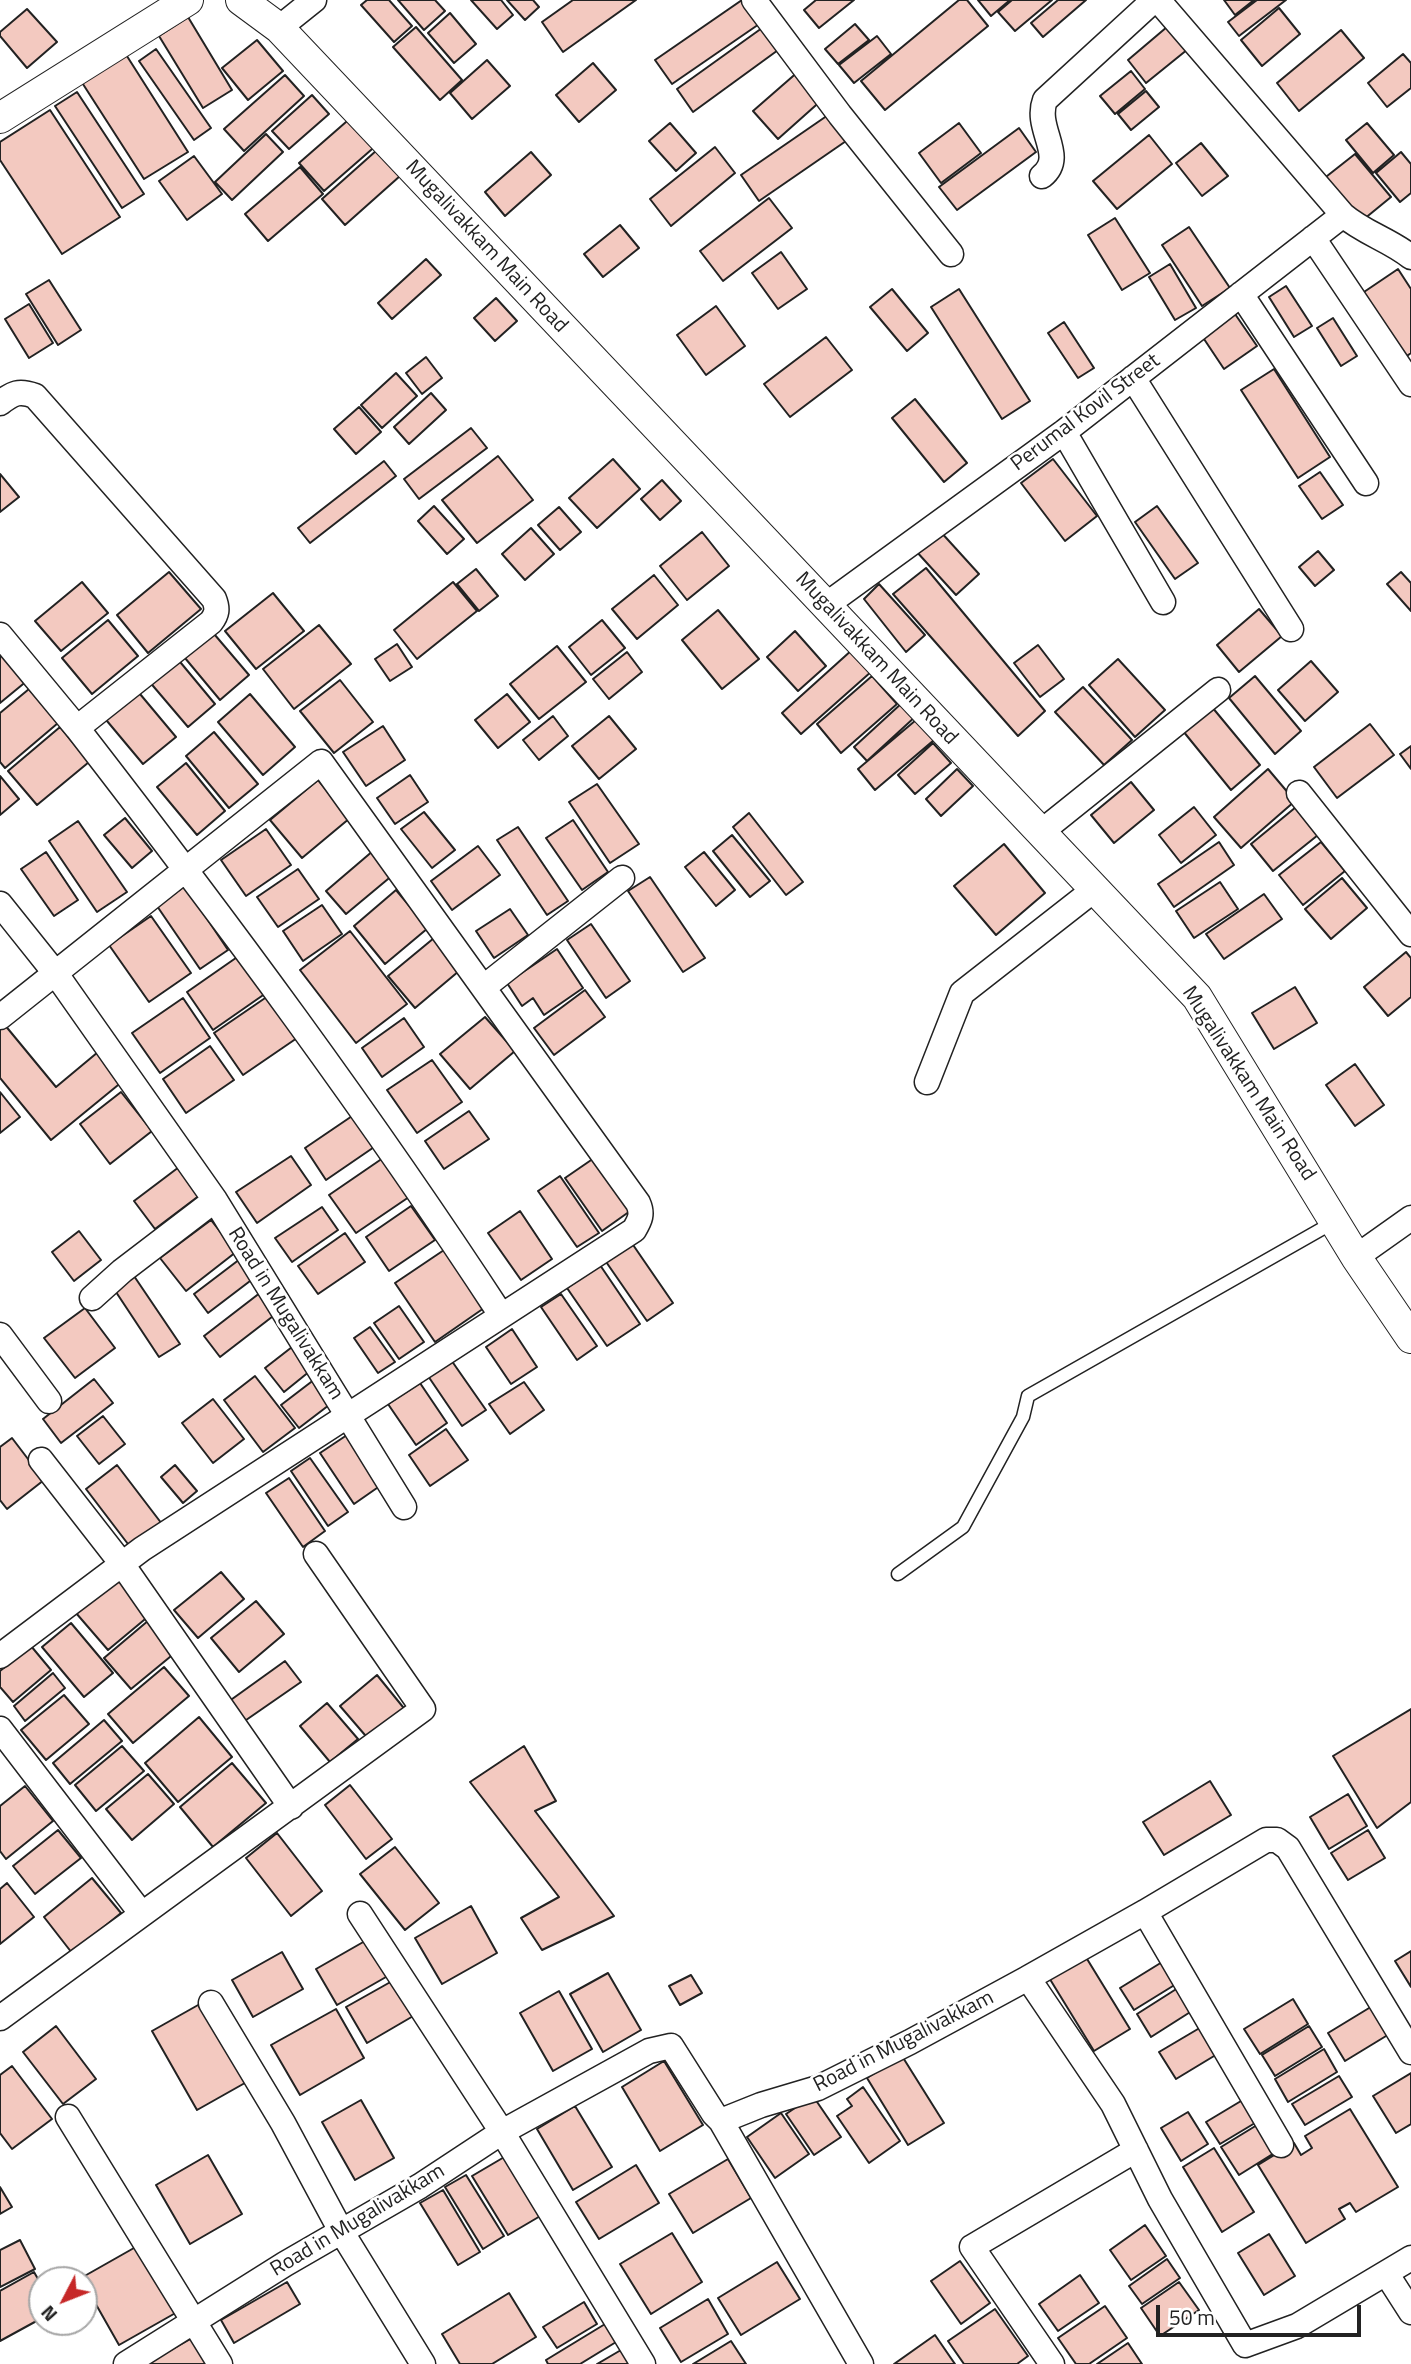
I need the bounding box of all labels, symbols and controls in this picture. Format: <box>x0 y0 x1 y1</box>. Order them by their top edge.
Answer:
street label: Mugalivakkam Main Road <box>399 155 573 339</box>
street label: Perumal Kovil Street <box>1007 349 1165 477</box>
street label: Mugalivakkam Main Road <box>789 567 963 751</box>
street label: Mugalivakkam Main Road <box>1176 982 1320 1186</box>
street label: Road in Mugalivakkam <box>222 1223 348 1405</box>
street label: Road in Mugalivakkam <box>810 1986 998 2098</box>
street label: Road in Mugalivakkam <box>266 2159 450 2283</box>
north arrow <box>28 2266 98 2336</box>
scale bar <box>1159 2290 1364 2334</box>
text: N <box>33 2299 64 2329</box>
text: 50 m <box>1169 2301 1215 2333</box>

